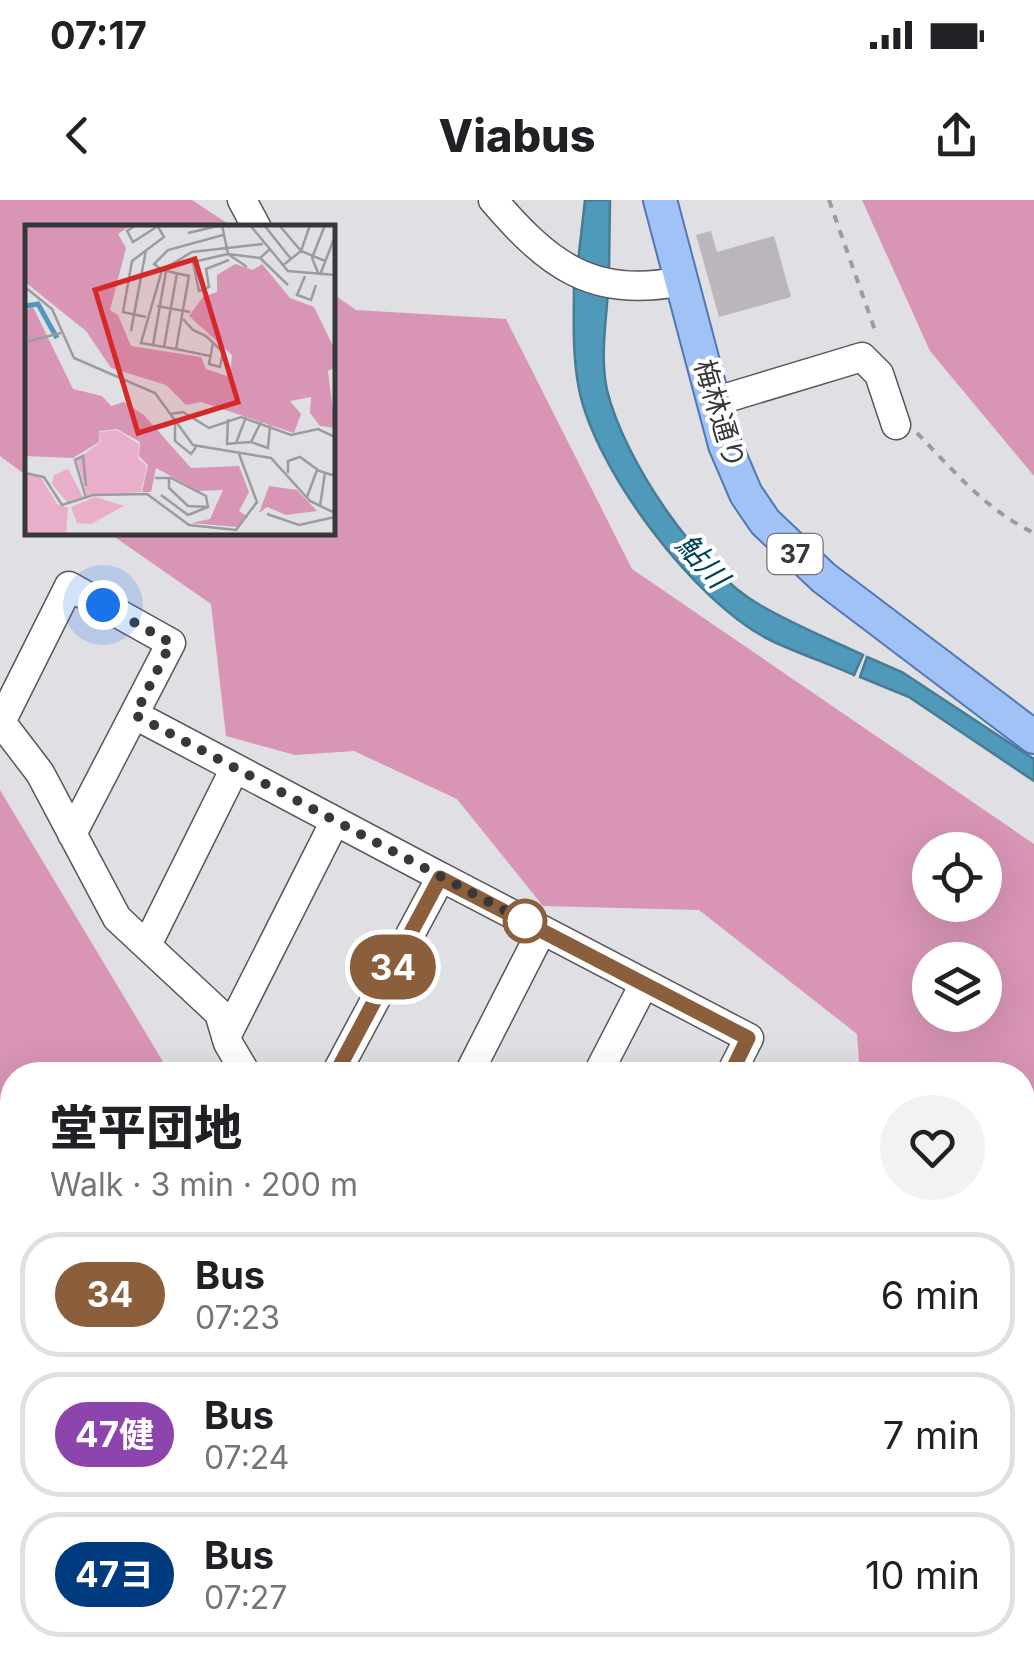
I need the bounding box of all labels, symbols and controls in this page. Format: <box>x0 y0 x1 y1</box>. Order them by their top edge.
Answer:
text: 07:17 <box>50 12 147 58</box>
icon: back <box>50 108 105 163</box>
text: Viabus <box>439 108 595 163</box>
icon: share <box>929 108 984 163</box>
inset map <box>25 225 335 535</box>
street label: 梅林通り <box>687 355 753 473</box>
water label: 鮎川 <box>669 526 738 597</box>
road number: 37 <box>768 534 822 574</box>
your location <box>78 580 128 630</box>
map controls <box>912 832 1002 1032</box>
button: locate <box>912 832 1002 922</box>
unlabelled marker <box>504 900 546 942</box>
line badge: 34 <box>348 934 438 1000</box>
button: layers <box>912 942 1002 1032</box>
text: 34 <box>370 946 416 988</box>
button: heart <box>880 1095 985 1200</box>
text: 堂平団地 <box>50 1098 242 1157</box>
text: Walk · 3 min · 200 m <box>50 1165 358 1204</box>
text: Bus <box>195 1252 265 1298</box>
text: 6 min <box>881 1272 980 1318</box>
text: 34 <box>87 1273 133 1315</box>
text: 07:23 <box>195 1298 280 1337</box>
text: Bus <box>204 1392 274 1438</box>
text: 7 min <box>883 1412 980 1458</box>
text: 47健 <box>75 1413 154 1455</box>
text: 07:24 <box>204 1438 290 1477</box>
text: Bus <box>204 1532 274 1578</box>
text: 10 min <box>865 1552 980 1598</box>
text: 47ヨ <box>75 1553 154 1595</box>
text: 07:27 <box>204 1578 287 1617</box>

